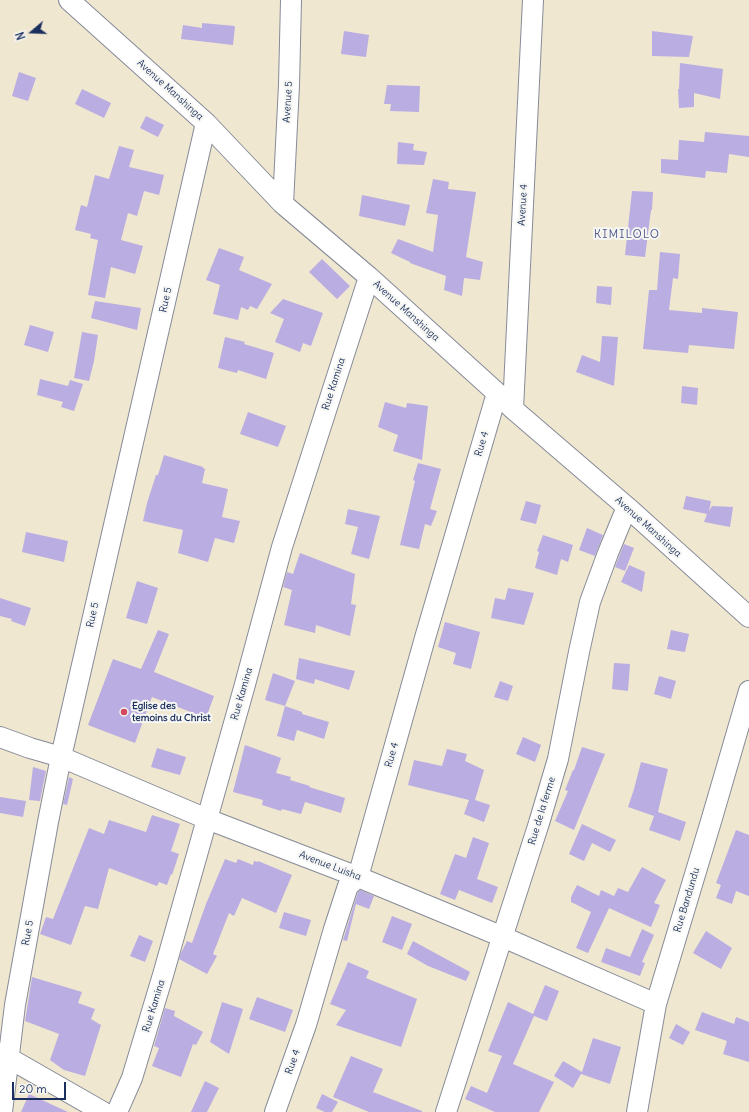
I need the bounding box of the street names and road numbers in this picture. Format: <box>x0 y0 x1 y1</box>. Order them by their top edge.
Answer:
street label: Avenue Manshinga <box>134 57 206 123</box>
street label: Avenue 5 <box>281 81 295 123</box>
street label: Avenue 4 <box>516 184 530 226</box>
street label: Avenue Manshinga <box>370 278 442 344</box>
street label: Rue 5 <box>157 286 175 314</box>
street label: Rue Kamina <box>320 356 348 412</box>
street label: Rue 4 <box>473 430 491 458</box>
street label: Avenue Manshinga <box>612 494 684 560</box>
street label: Rue 5 <box>84 601 102 629</box>
street label: Rue Kamina <box>229 666 255 722</box>
street label: Rue 4 <box>383 741 401 769</box>
street label: Rue de la ferme <box>526 776 558 846</box>
street label: Avenue Luisha <box>297 849 363 883</box>
street label: Rue Bandundu <box>671 866 703 934</box>
street label: Rue 5 <box>20 919 36 947</box>
street label: Rue Kamina <box>140 978 168 1034</box>
street label: Rue 4 <box>283 1048 303 1076</box>

